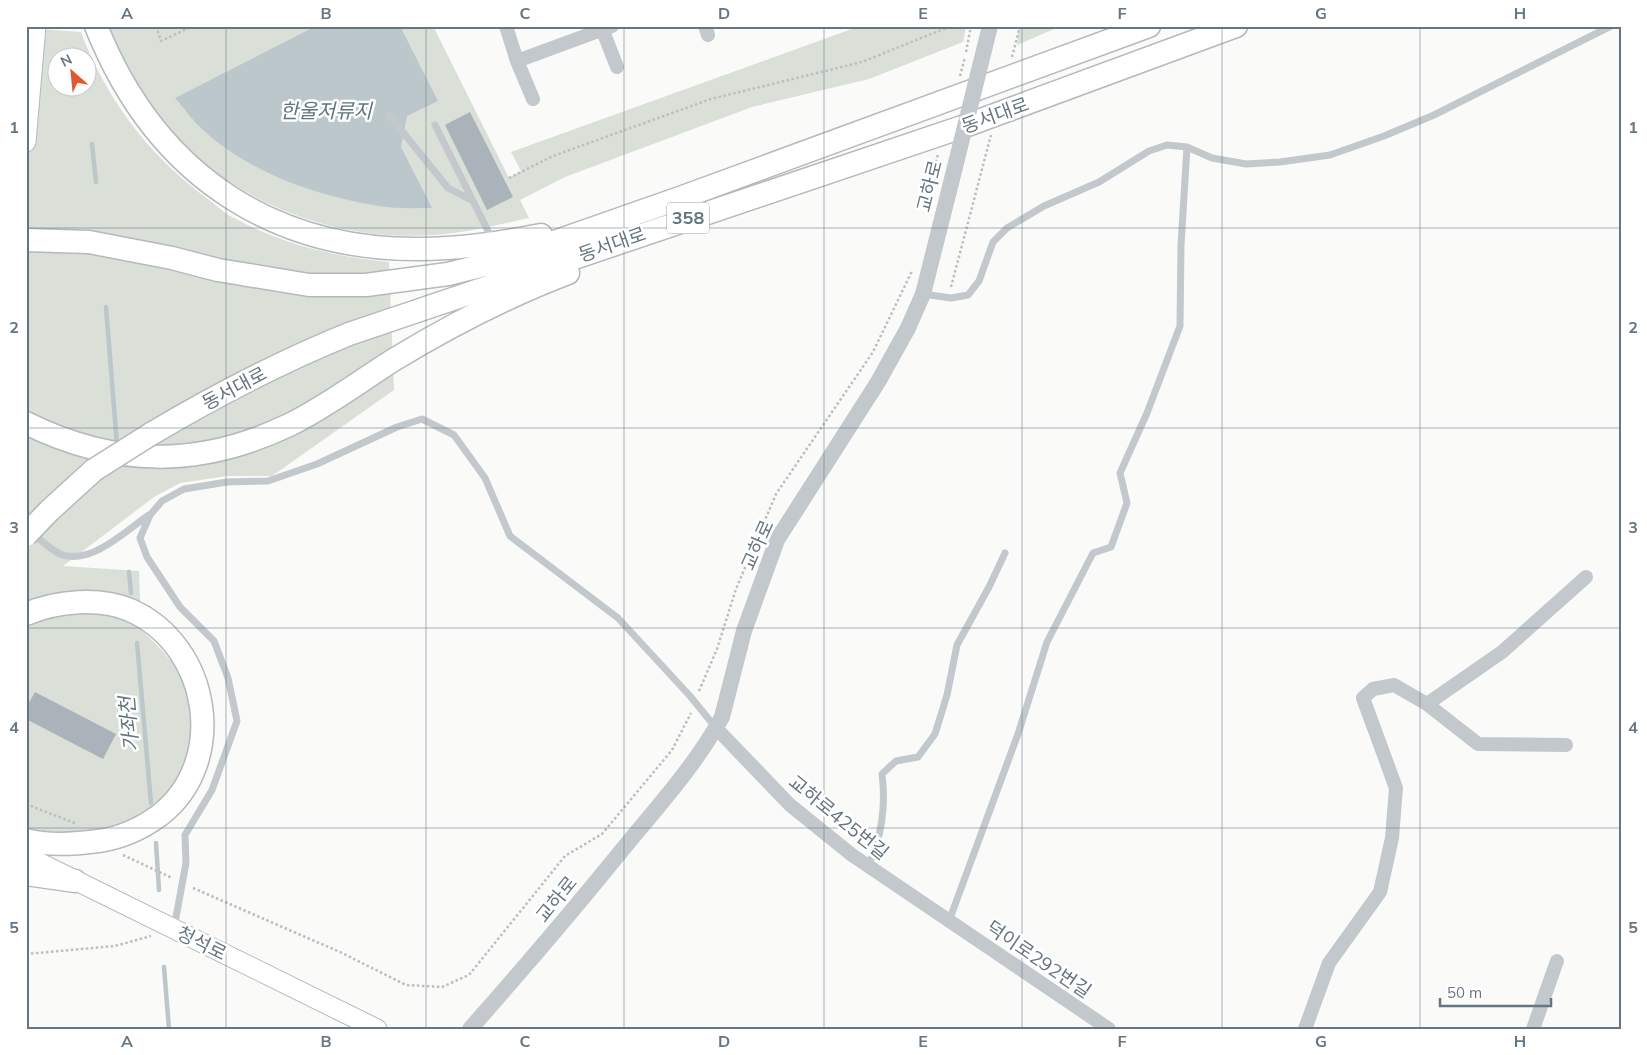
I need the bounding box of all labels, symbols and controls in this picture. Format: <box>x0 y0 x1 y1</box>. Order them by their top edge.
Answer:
text: A <box>121 3 133 23</box>
text: B <box>320 3 332 23</box>
text: C <box>520 3 531 23</box>
text: D <box>718 3 730 23</box>
text: E <box>918 3 928 23</box>
text: F <box>1117 3 1127 23</box>
text: G <box>1315 3 1327 23</box>
text: H <box>1514 3 1526 23</box>
north arrow <box>48 48 98 98</box>
text: N <box>57 50 75 71</box>
street label: 동서대로 <box>958 92 1032 138</box>
water label: 한울저류지 <box>280 98 374 123</box>
text: 1 <box>9 117 19 137</box>
text: 1 <box>1628 117 1638 137</box>
street label: 교하로 <box>911 158 947 214</box>
road number: 358 <box>667 202 709 234</box>
street label: 동서대로 <box>575 221 649 267</box>
text: 2 <box>9 317 19 337</box>
text: 2 <box>1628 317 1638 337</box>
street label: 동서대로 <box>197 361 271 415</box>
street label: 교하로 <box>735 516 779 574</box>
text: 3 <box>9 517 19 537</box>
text: 3 <box>1628 517 1638 537</box>
water label: 가좌천 <box>113 693 143 753</box>
text: 4 <box>9 717 19 737</box>
text: 4 <box>1628 717 1638 737</box>
street label: 교하로425번길 <box>784 769 894 865</box>
street label: 교하로 <box>530 871 582 927</box>
street label: 덕이로292번길 <box>982 915 1096 1003</box>
text: 5 <box>9 917 19 937</box>
text: 5 <box>1628 917 1638 937</box>
street label: 청석로 <box>173 921 231 965</box>
scale bar <box>1440 975 1551 1007</box>
text: 50 m <box>1447 983 1482 1002</box>
text: A <box>121 1031 133 1051</box>
text: B <box>320 1031 332 1051</box>
text: C <box>520 1031 531 1051</box>
text: D <box>718 1031 730 1051</box>
text: E <box>918 1031 928 1051</box>
text: F <box>1117 1031 1127 1051</box>
text: G <box>1315 1031 1327 1051</box>
text: H <box>1514 1031 1526 1051</box>

